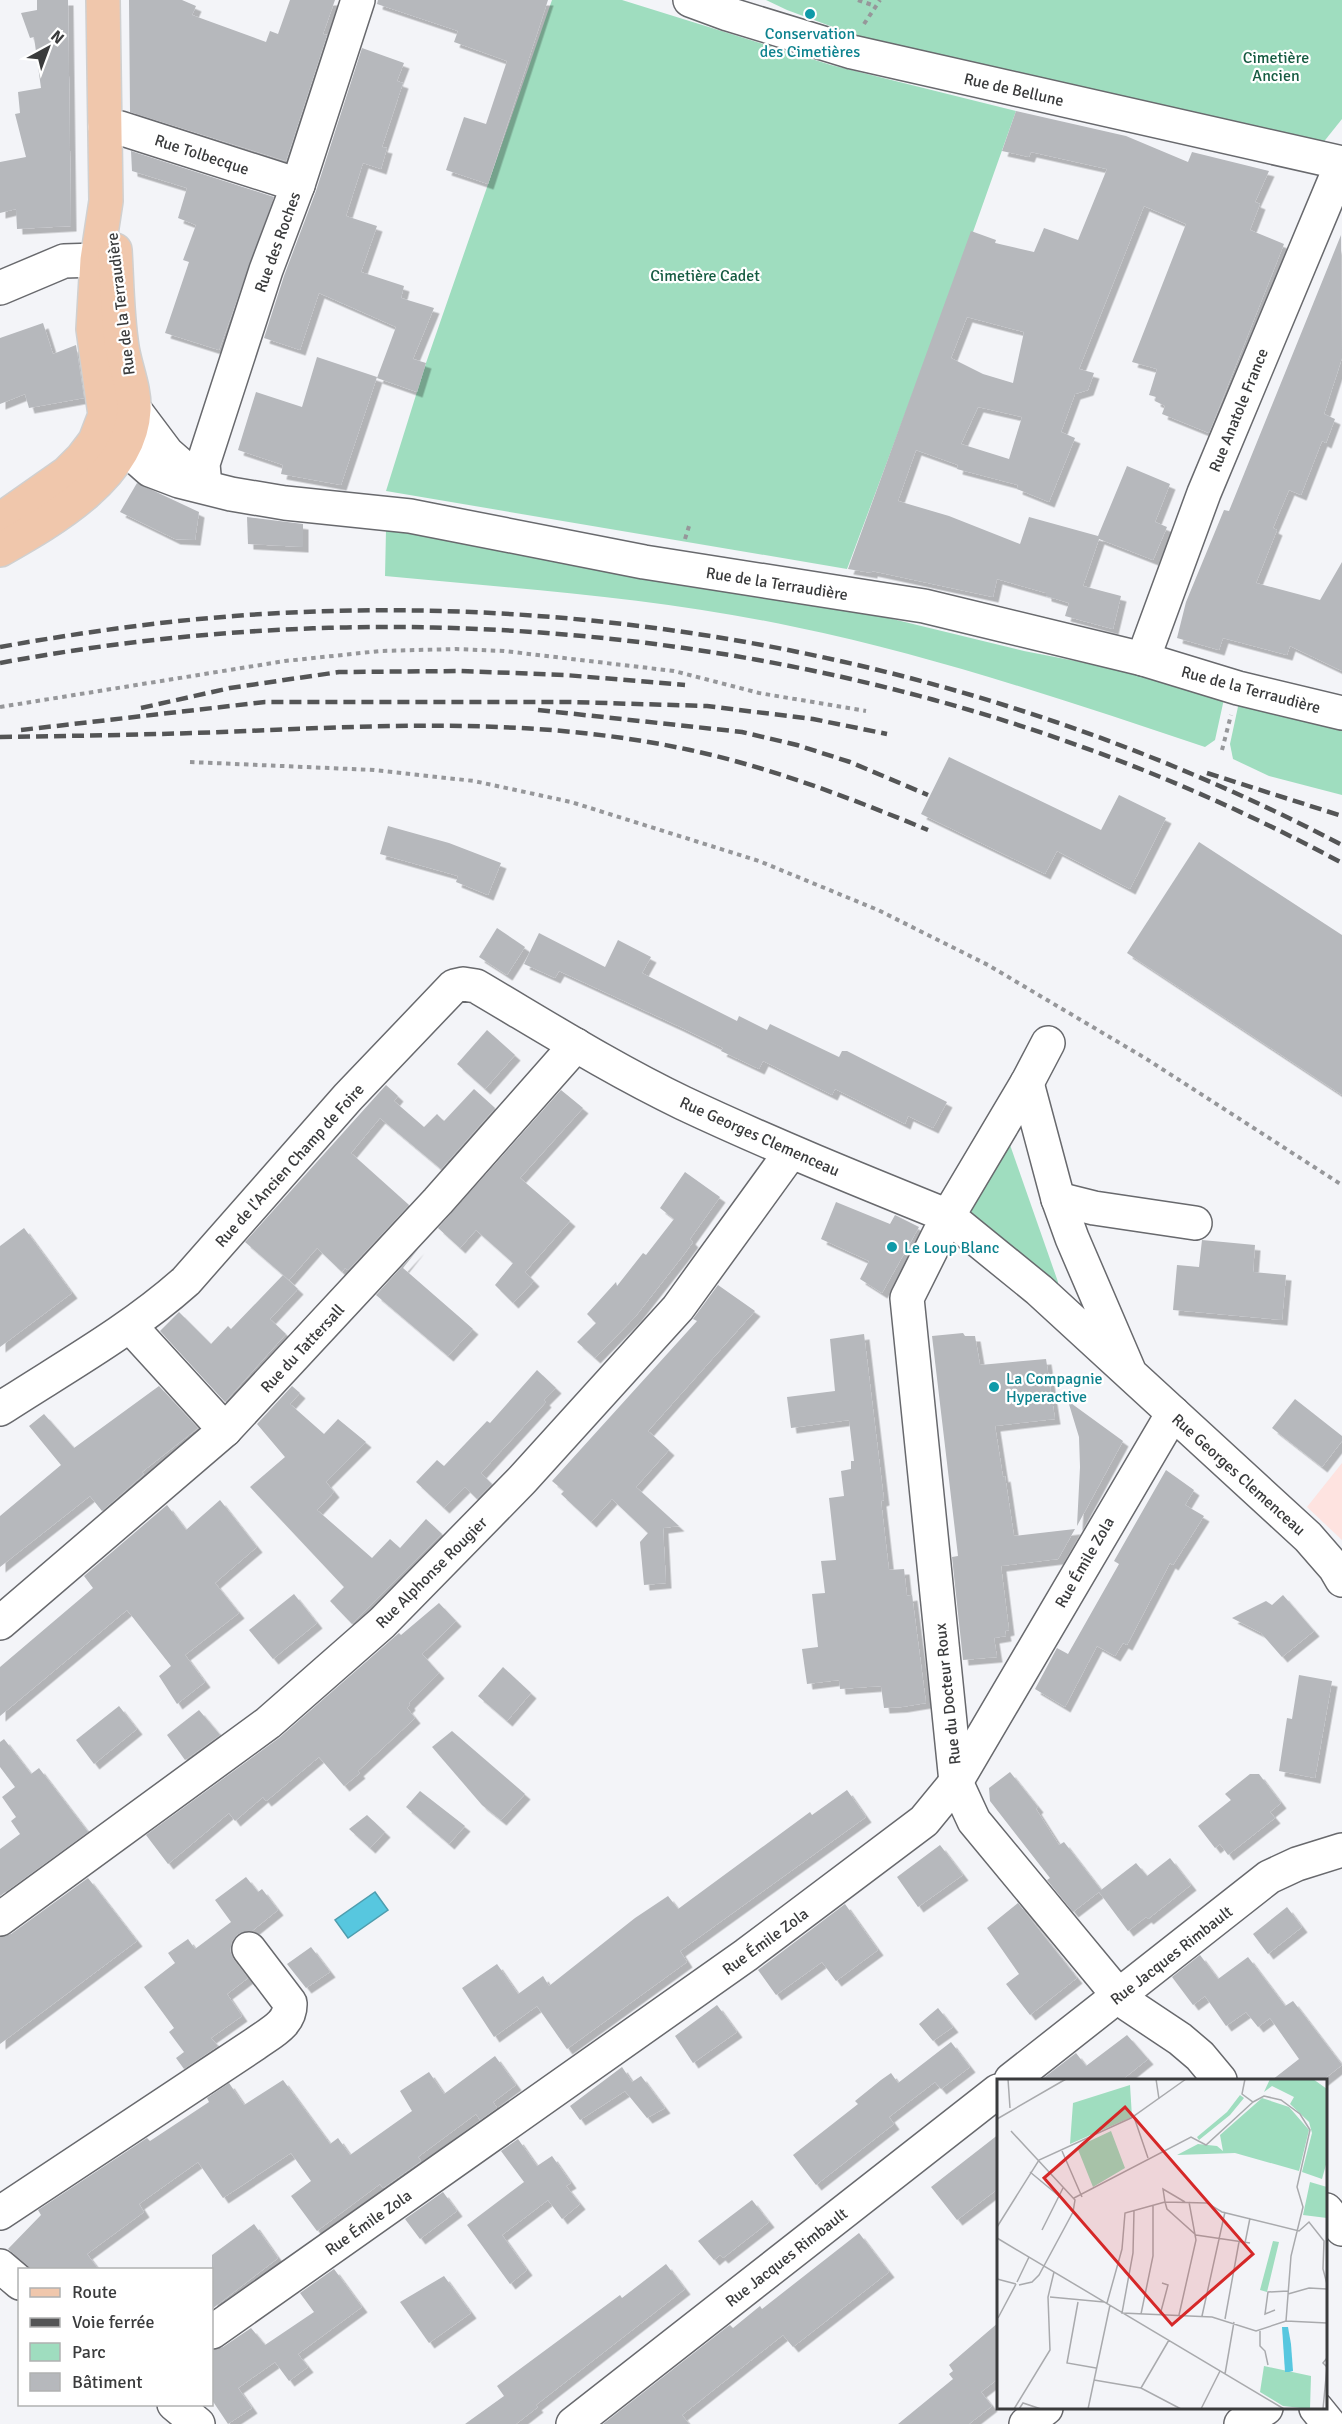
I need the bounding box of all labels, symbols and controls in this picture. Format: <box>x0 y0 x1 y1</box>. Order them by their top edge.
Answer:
marker: Conservation des Cimetières <box>803 7 817 21</box>
north arrow <box>18 18 78 78</box>
place label: Conservation des Cimetières <box>760 24 860 62</box>
text: N <box>46 26 68 49</box>
park label: Cimetière Ancien <box>1243 48 1309 86</box>
street label: Rue de Bellune <box>962 69 1066 111</box>
street label: Rue Tolbecque <box>152 130 251 180</box>
street label: Rue des Roches <box>251 189 305 295</box>
street label: Rue de la Terraudière <box>102 232 140 376</box>
park label: Cimetière Cadet <box>650 266 760 286</box>
street label: Rue Anatole France <box>1205 346 1273 475</box>
street label: Rue de la Terraudière <box>705 563 849 605</box>
street label: Rue de la Terraudière <box>1179 662 1323 718</box>
street label: Rue de l'Ancien Champ de Foire <box>211 1080 369 1252</box>
street label: Rue Georges Clemenceau <box>677 1093 843 1181</box>
place label: Le Loup Blanc <box>904 1238 999 1258</box>
marker: Le Loup Blanc <box>885 1240 899 1254</box>
street label: Rue du Tattersall <box>256 1300 349 1397</box>
place label: La Compagnie Hyperactive <box>1006 1369 1103 1407</box>
marker: La Compagnie Hyperactive <box>987 1380 1001 1394</box>
street label: Rue Georges Clemenceau <box>1167 1409 1309 1540</box>
street label: Rue Alphonse Rougier <box>372 1513 492 1633</box>
street label: Rue Émile Zola <box>1051 1514 1119 1611</box>
street label: Rue du Docteur Roux <box>931 1622 965 1766</box>
street label: Rue Jacques Rimbault <box>1107 1902 1237 2010</box>
street label: Rue Émile Zola <box>719 1904 812 1980</box>
inset map <box>997 2079 1327 2409</box>
street label: Rue Émile Zola <box>321 2186 416 2260</box>
street label: Rue Jacques Rimbault <box>722 2204 852 2312</box>
legend <box>18 2268 213 2406</box>
text: Route <box>72 2281 117 2303</box>
text: Voie ferrée <box>72 2311 154 2333</box>
text: Parc <box>72 2341 106 2363</box>
text: Bâtiment <box>72 2371 143 2393</box>

